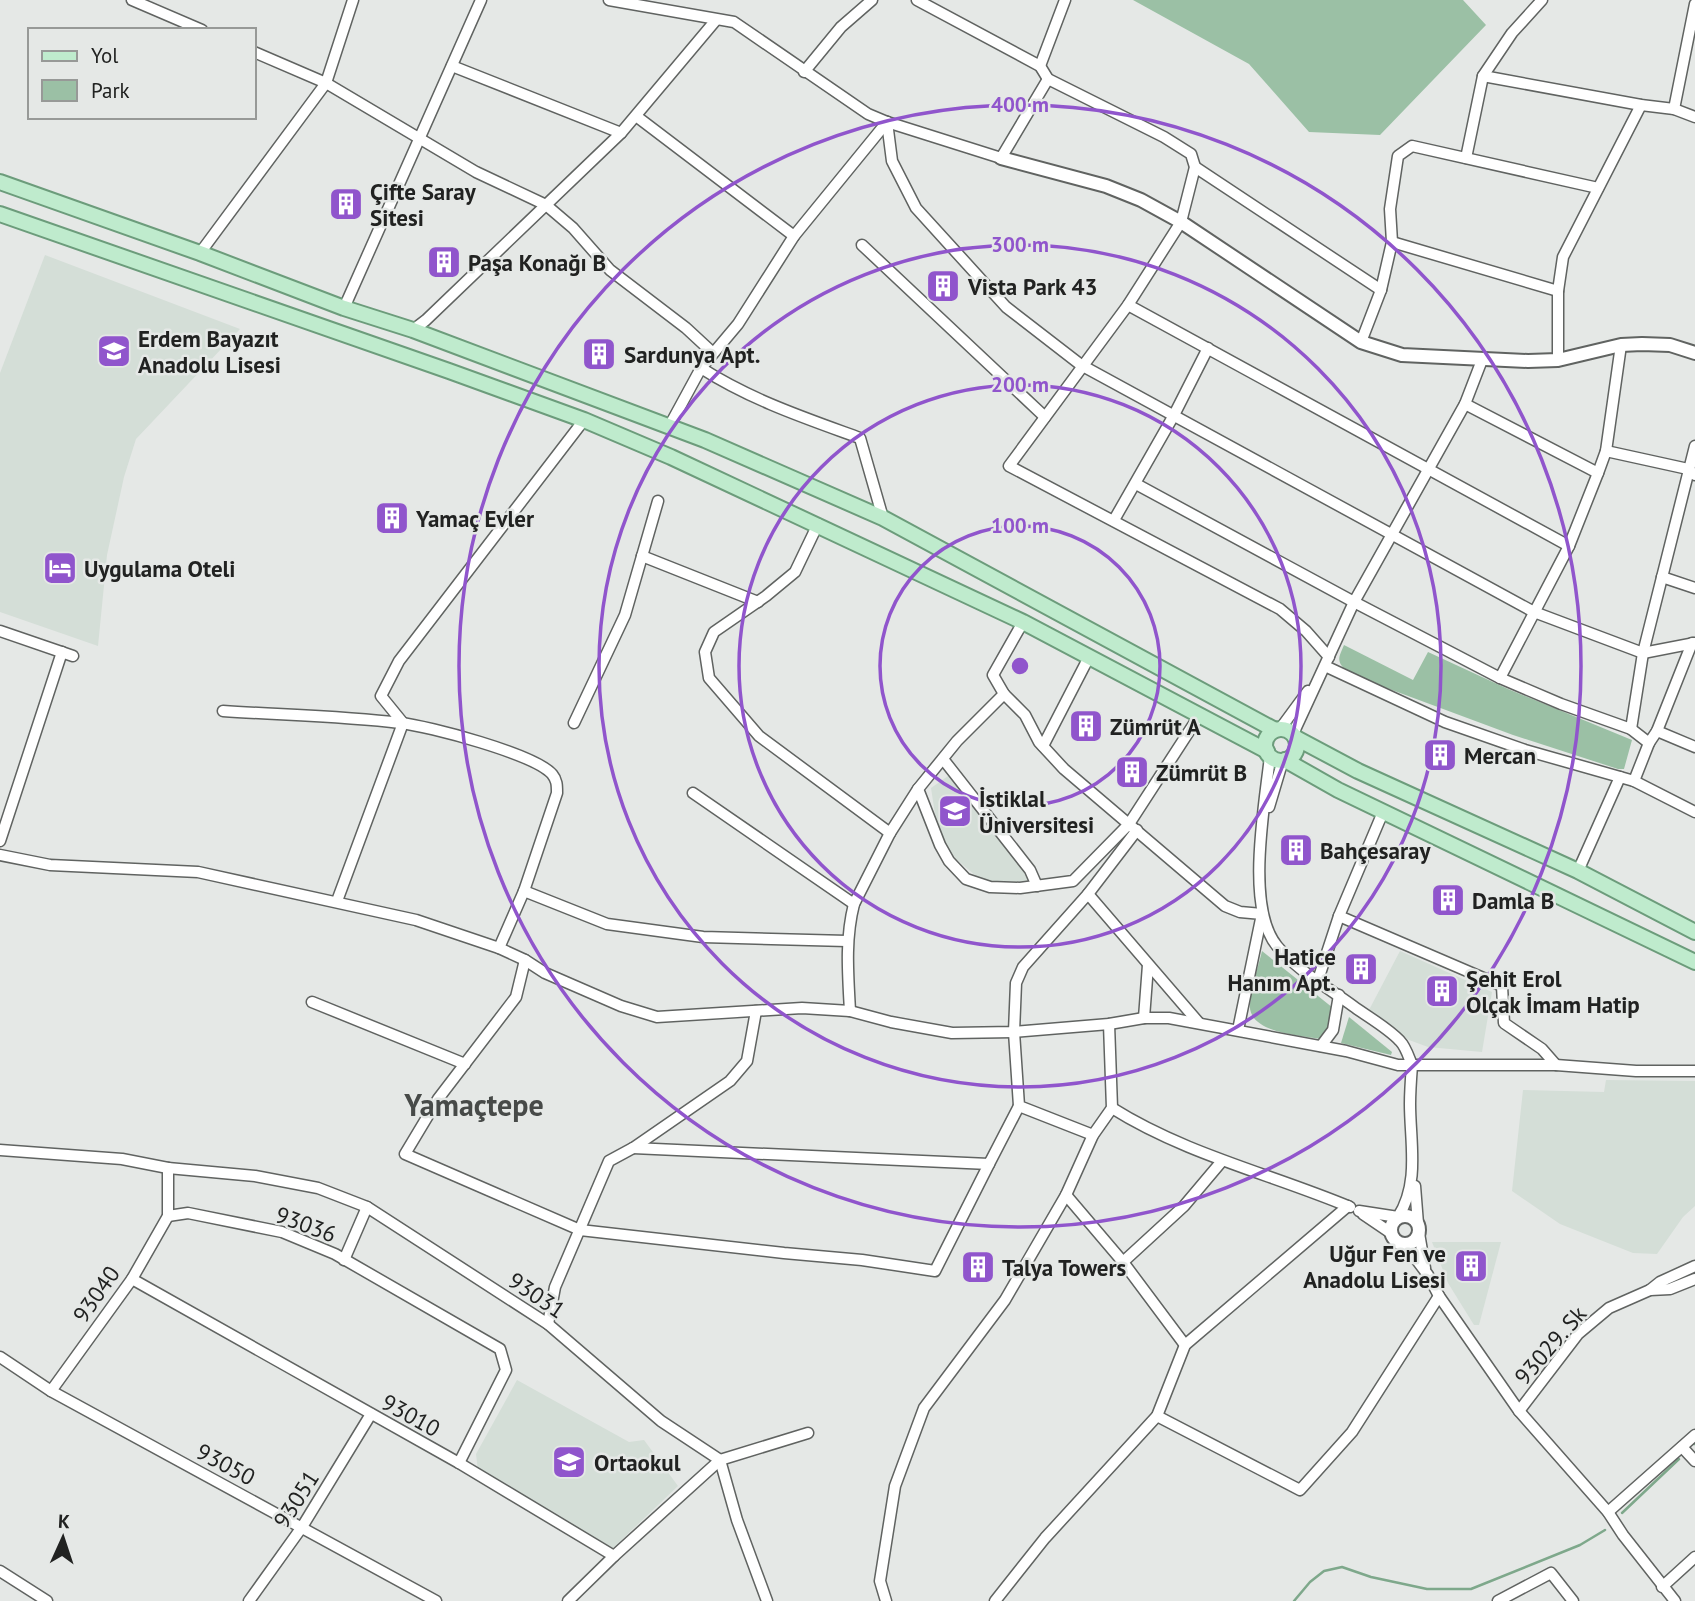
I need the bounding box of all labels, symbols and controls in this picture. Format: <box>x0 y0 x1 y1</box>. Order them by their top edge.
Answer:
legend <box>28 28 256 119</box>
text: Yol <box>91 42 118 69</box>
text: Park <box>91 77 130 104</box>
text: 400 m <box>991 91 1049 118</box>
place label: Çifte Saray Sitesi <box>370 177 477 232</box>
building icon: Çifte Saray Sitesi <box>327 185 365 223</box>
text: 300 m <box>991 231 1049 258</box>
building icon: Paşa Konağı B <box>425 243 463 281</box>
place label: Paşa Konağı B <box>468 248 606 277</box>
building icon: Vista Park 43 <box>924 267 962 305</box>
place label: Vista Park 43 <box>967 272 1097 301</box>
place label: Erdem Bayazıt Anadolu Lisesi <box>138 324 281 379</box>
school or university icon: Erdem Bayazıt Anadolu Lisesi <box>95 332 133 370</box>
building icon: Sardunya Apt. <box>580 335 618 373</box>
place label: Sardunya Apt. <box>624 340 760 369</box>
text: 200 m <box>991 371 1049 398</box>
building icon: Yamaç Evler <box>373 499 411 537</box>
place label: Yamaç Evler <box>415 504 535 533</box>
text: 100 m <box>991 512 1049 539</box>
hotel icon: Uygulama Oteli <box>41 549 79 587</box>
place label: Uygulama Oteli <box>84 554 236 583</box>
centre of rings <box>1008 654 1032 678</box>
building icon: Zümrüt A <box>1067 707 1105 745</box>
place label: Zümrüt A <box>1110 712 1201 741</box>
building icon: Mercan <box>1421 736 1459 774</box>
place label: Mercan <box>1464 741 1536 770</box>
building icon: Zümrüt B <box>1113 753 1151 791</box>
place label: Zümrüt B <box>1156 758 1247 787</box>
place label: İstiklal Üniversitesi <box>979 784 1094 839</box>
school or university icon: İstiklal Üniversitesi <box>936 792 974 830</box>
building icon: Bahçesaray <box>1277 831 1315 869</box>
place label: Bahçesaray <box>1320 836 1431 865</box>
building icon: Damla B <box>1429 881 1467 919</box>
place label: Damla B <box>1472 886 1554 915</box>
place label: Hatice Hanım Apt. <box>1227 942 1336 997</box>
building icon: Hatice Hanım Apt. <box>1342 950 1380 988</box>
place label: Şehit Erol Olçak İmam Hatip <box>1466 964 1640 1019</box>
building icon: Şehit Erol Olçak İmam Hatip <box>1423 972 1461 1010</box>
district label: Yamaçtepe <box>403 1085 544 1124</box>
street label: 93036 <box>272 1200 340 1248</box>
place label: Uğur Fen ve Anadolu Lisesi <box>1303 1239 1446 1294</box>
building icon: Uğur Fen ve Anadolu Lisesi <box>1452 1247 1490 1285</box>
building icon: Talya Towers <box>959 1248 997 1286</box>
place label: Talya Towers <box>1002 1253 1127 1282</box>
street label: 93040 <box>66 1260 126 1328</box>
street label: 93031 <box>503 1265 571 1325</box>
street label: 93029. Sk <box>1508 1300 1592 1390</box>
street label: 93010 <box>377 1387 445 1443</box>
street label: 93050 <box>192 1436 260 1492</box>
school or university icon: Ortaokul <box>550 1443 588 1481</box>
place label: Ortaokul <box>594 1448 681 1477</box>
street label: 93051 <box>267 1465 325 1533</box>
north arrow <box>28 1503 98 1573</box>
text: K <box>57 1509 71 1533</box>

